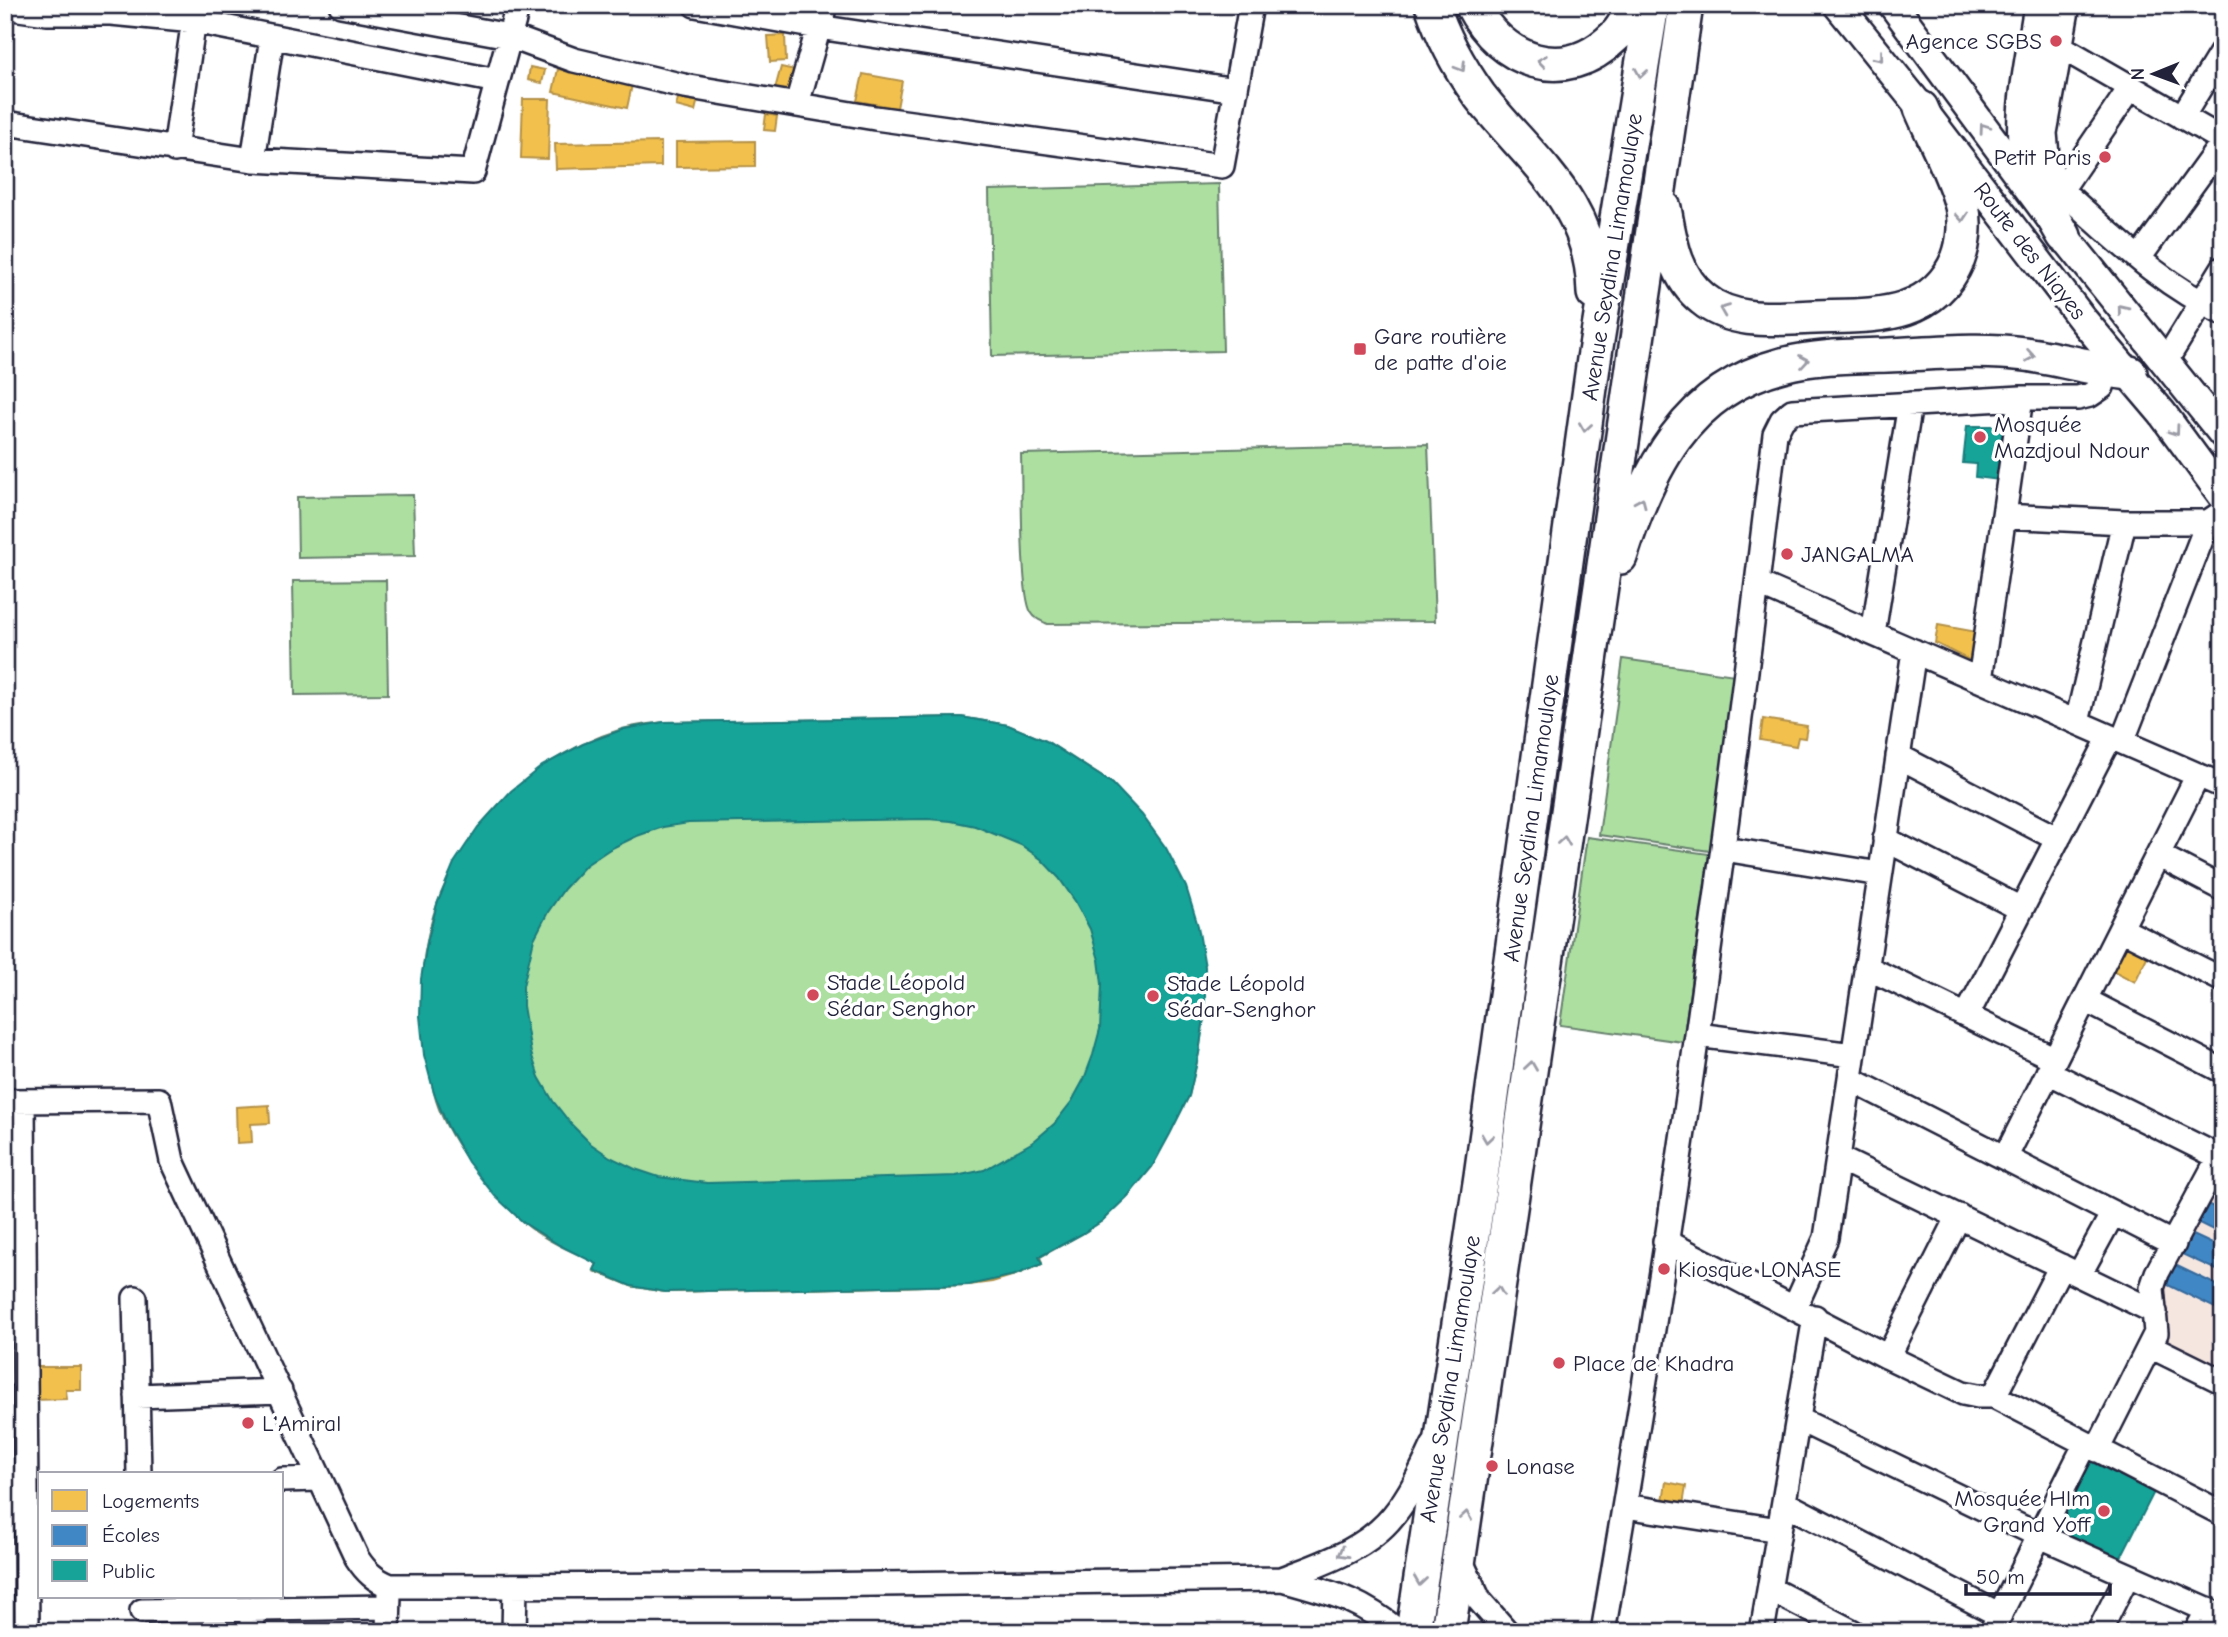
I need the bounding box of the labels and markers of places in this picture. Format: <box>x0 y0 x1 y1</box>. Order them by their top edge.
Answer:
place label: Agence SGBS <box>1906 28 2042 55</box>
marker: Agence SGBS <box>2048 33 2064 49</box>
place label: Petit Paris <box>1994 144 2091 171</box>
marker: Petit Paris <box>2097 149 2113 165</box>
place label: Gare routière de patte d'oie <box>1374 323 1507 376</box>
marker: Gare routière de patte d'oie <box>1352 341 1368 357</box>
place label: Mosquée Mazdjoul Ndour <box>1994 411 2150 464</box>
marker: Mosquée Mazdjoul Ndour <box>1972 429 1988 445</box>
place label: JANGALMA <box>1801 541 1914 568</box>
marker: JANGALMA <box>1779 546 1795 562</box>
place label: Stade Léopold Sédar Senghor <box>827 969 976 1022</box>
place label: Stade Léopold Sédar-Senghor <box>1167 970 1316 1023</box>
marker: Stade Léopold Sédar Senghor <box>805 987 821 1003</box>
marker: Stade Léopold Sédar-Senghor <box>1145 988 1161 1004</box>
place label: Kiosque LONASE <box>1678 1256 1841 1283</box>
marker: Kiosque LONASE <box>1656 1261 1672 1277</box>
place label: Place de Khadra <box>1573 1350 1734 1377</box>
marker: Place de Khadra <box>1551 1355 1567 1371</box>
place label: L'Amiral <box>262 1410 341 1437</box>
marker: L'Amiral <box>240 1415 256 1431</box>
place label: Lonase <box>1506 1453 1575 1480</box>
marker: Lonase <box>1484 1458 1500 1474</box>
place label: Mosquée Hlm Grand Yoff <box>1954 1485 2092 1538</box>
marker: Mosquée Hlm Grand Yoff <box>2096 1503 2112 1519</box>

